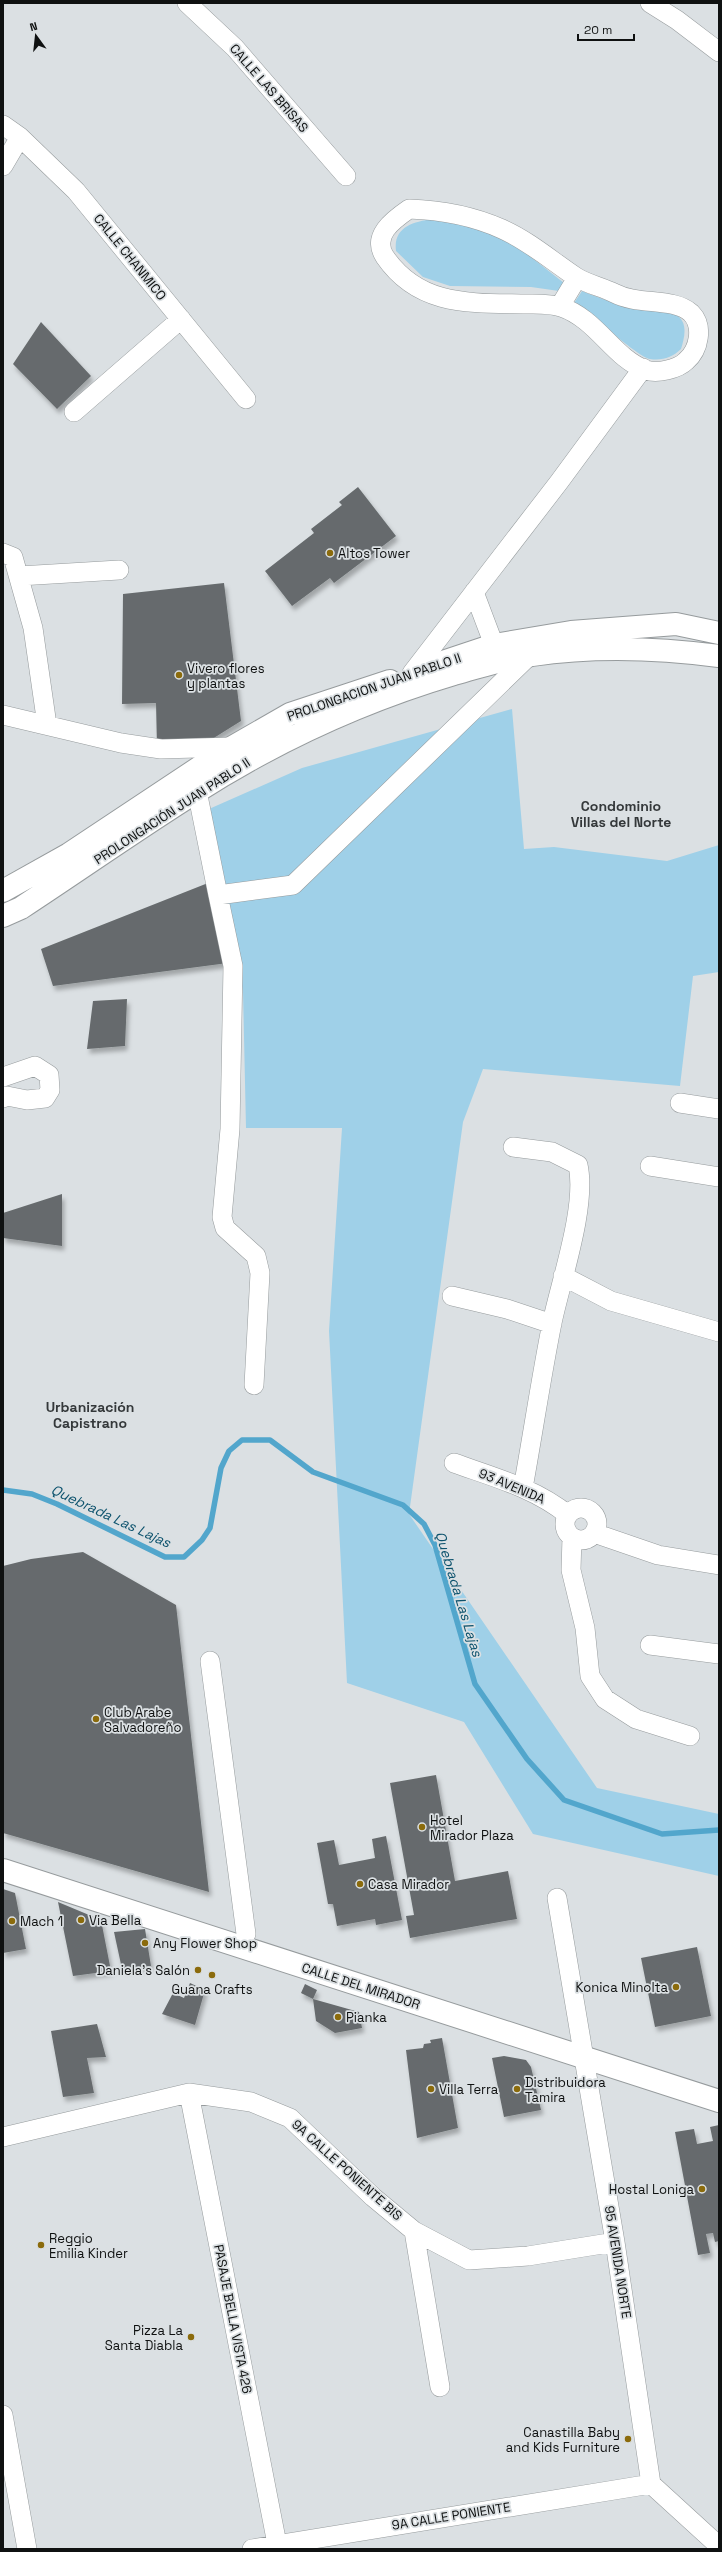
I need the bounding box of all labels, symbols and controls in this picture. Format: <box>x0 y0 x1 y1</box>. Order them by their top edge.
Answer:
north arrow <box>16 16 56 56</box>
scale bar <box>578 16 634 42</box>
text: N <box>28 19 39 34</box>
text: 20 m <box>584 22 612 38</box>
street label: CALLE LAS BRISAS <box>226 40 312 136</box>
street label: CALLE CHANMICO <box>90 210 170 304</box>
place label: Altos Tower <box>338 545 410 562</box>
marker: Altos Tower <box>325 548 335 558</box>
street label: PROLONGACION JUAN PABLO II <box>285 649 463 725</box>
place label: Vivero flores y plantas <box>187 660 265 692</box>
marker: Vivero flores y plantas <box>174 670 184 680</box>
street label: PROLONGACIÓN JUAN PABLO II <box>91 754 253 868</box>
district label: Condominio Villas del Norte <box>571 797 671 831</box>
district label: Urbanización Capistrano <box>46 1398 134 1432</box>
street label: 93 AVENIDA <box>476 1464 548 1508</box>
water label: Quebrada Las Lajas <box>48 1480 174 1552</box>
water label: Quebrada Las Lajas <box>431 1529 487 1659</box>
place label: Club Arabe Salvadoreño <box>104 1704 182 1736</box>
marker: Club Arabe Salvadoreño <box>91 1714 101 1724</box>
place label: Hotel Mirador Plaza <box>430 1812 514 1844</box>
marker: Hotel Mirador Plaza <box>417 1822 427 1832</box>
place label: Casa Mirador <box>368 1876 449 1893</box>
marker: Casa Mirador <box>355 1879 365 1889</box>
place label: Via Bella <box>89 1912 142 1929</box>
place label: Mach 1 <box>20 1913 63 1930</box>
marker: Via Bella <box>76 1915 86 1925</box>
marker: Mach 1 <box>7 1916 17 1926</box>
place label: Any Flower Shop <box>153 1935 257 1952</box>
marker: Any Flower Shop <box>140 1938 150 1948</box>
street label: CALLE DEL MIRADOR <box>300 1959 422 2013</box>
place label: Daniela's Salón <box>97 1962 190 1979</box>
marker: Daniela's Salón <box>193 1965 203 1975</box>
marker: Guana Crafts <box>207 1970 217 1980</box>
place label: Konica Minolta <box>576 1979 669 1996</box>
place label: Guana Crafts <box>171 1981 253 1998</box>
marker: Konica Minolta <box>671 1982 681 1992</box>
place label: Pianka <box>346 2009 387 2026</box>
marker: Pianka <box>333 2012 343 2022</box>
place label: Distribuidora Tamira <box>525 2074 606 2106</box>
place label: Villa Terra <box>439 2081 499 2098</box>
marker: Villa Terra <box>426 2084 436 2094</box>
marker: Distribuidora Tamira <box>512 2084 522 2094</box>
street label: 9A CALLE PONIENTE BIS <box>288 2116 406 2224</box>
place label: Hostal Loniga <box>609 2181 695 2198</box>
marker: Hostal Loniga <box>697 2184 707 2194</box>
street label: 95 AVENIDA NORTE <box>601 2204 635 2320</box>
place label: Reggio Emilia Kinder <box>49 2230 128 2262</box>
marker: Reggio Emilia Kinder <box>36 2240 46 2250</box>
street label: PASAJE BELLA VISTA 426 <box>210 2243 256 2395</box>
place label: Pizza La Santa Diabla <box>105 2322 184 2354</box>
marker: Pizza La Santa Diabla <box>186 2332 196 2342</box>
place label: Canastilla Baby and Kids Furniture <box>506 2424 620 2456</box>
marker: Canastilla Baby and Kids Furniture <box>623 2434 633 2444</box>
street label: 9A CALLE PONIENTE <box>390 2498 512 2534</box>

